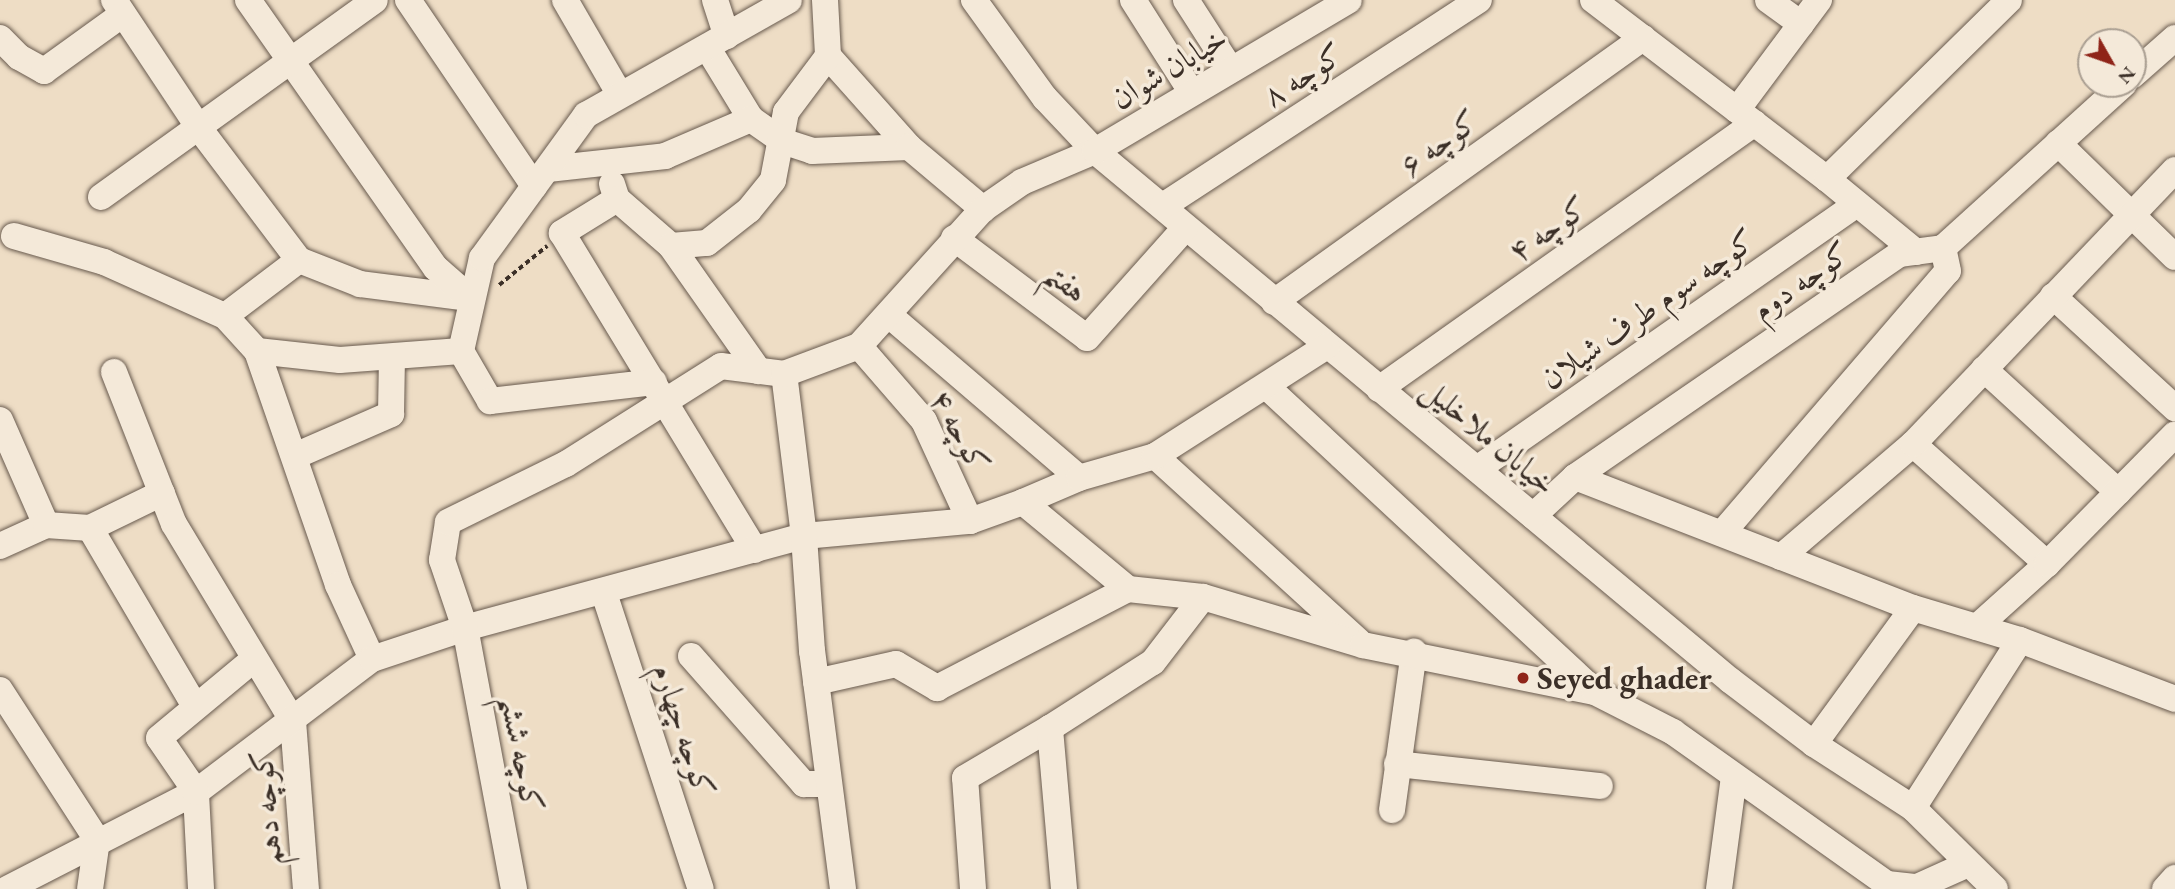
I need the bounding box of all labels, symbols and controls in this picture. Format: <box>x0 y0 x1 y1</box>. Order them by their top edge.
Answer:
street label: خیابان شوان <box>1104 18 1234 118</box>
north arrow <box>2077 28 2147 98</box>
street label: کوچه ۸ <box>1255 35 1351 115</box>
text: N <box>2112 62 2141 89</box>
street label: کوچه ۶ <box>1392 101 1486 185</box>
street label: کوچه ۴ <box>1501 188 1595 270</box>
street label: کوچه سوم طرف شیلان <box>1533 221 1763 397</box>
street label: کوچه دوم <box>1744 233 1858 329</box>
street label: هفتم <box>1037 253 1095 311</box>
street label: خیابان ملاخلیل <box>1414 369 1564 503</box>
street label: کوچه ۴ <box>922 383 998 479</box>
street label: کوچه چهارم <box>644 658 724 802</box>
place label: Seyed ghader <box>1537 659 1712 697</box>
marker: Seyed ghader <box>1515 670 1531 686</box>
street label: کوچه ششم <box>492 691 552 815</box>
street label: کوچه دهم <box>242 749 290 867</box>

